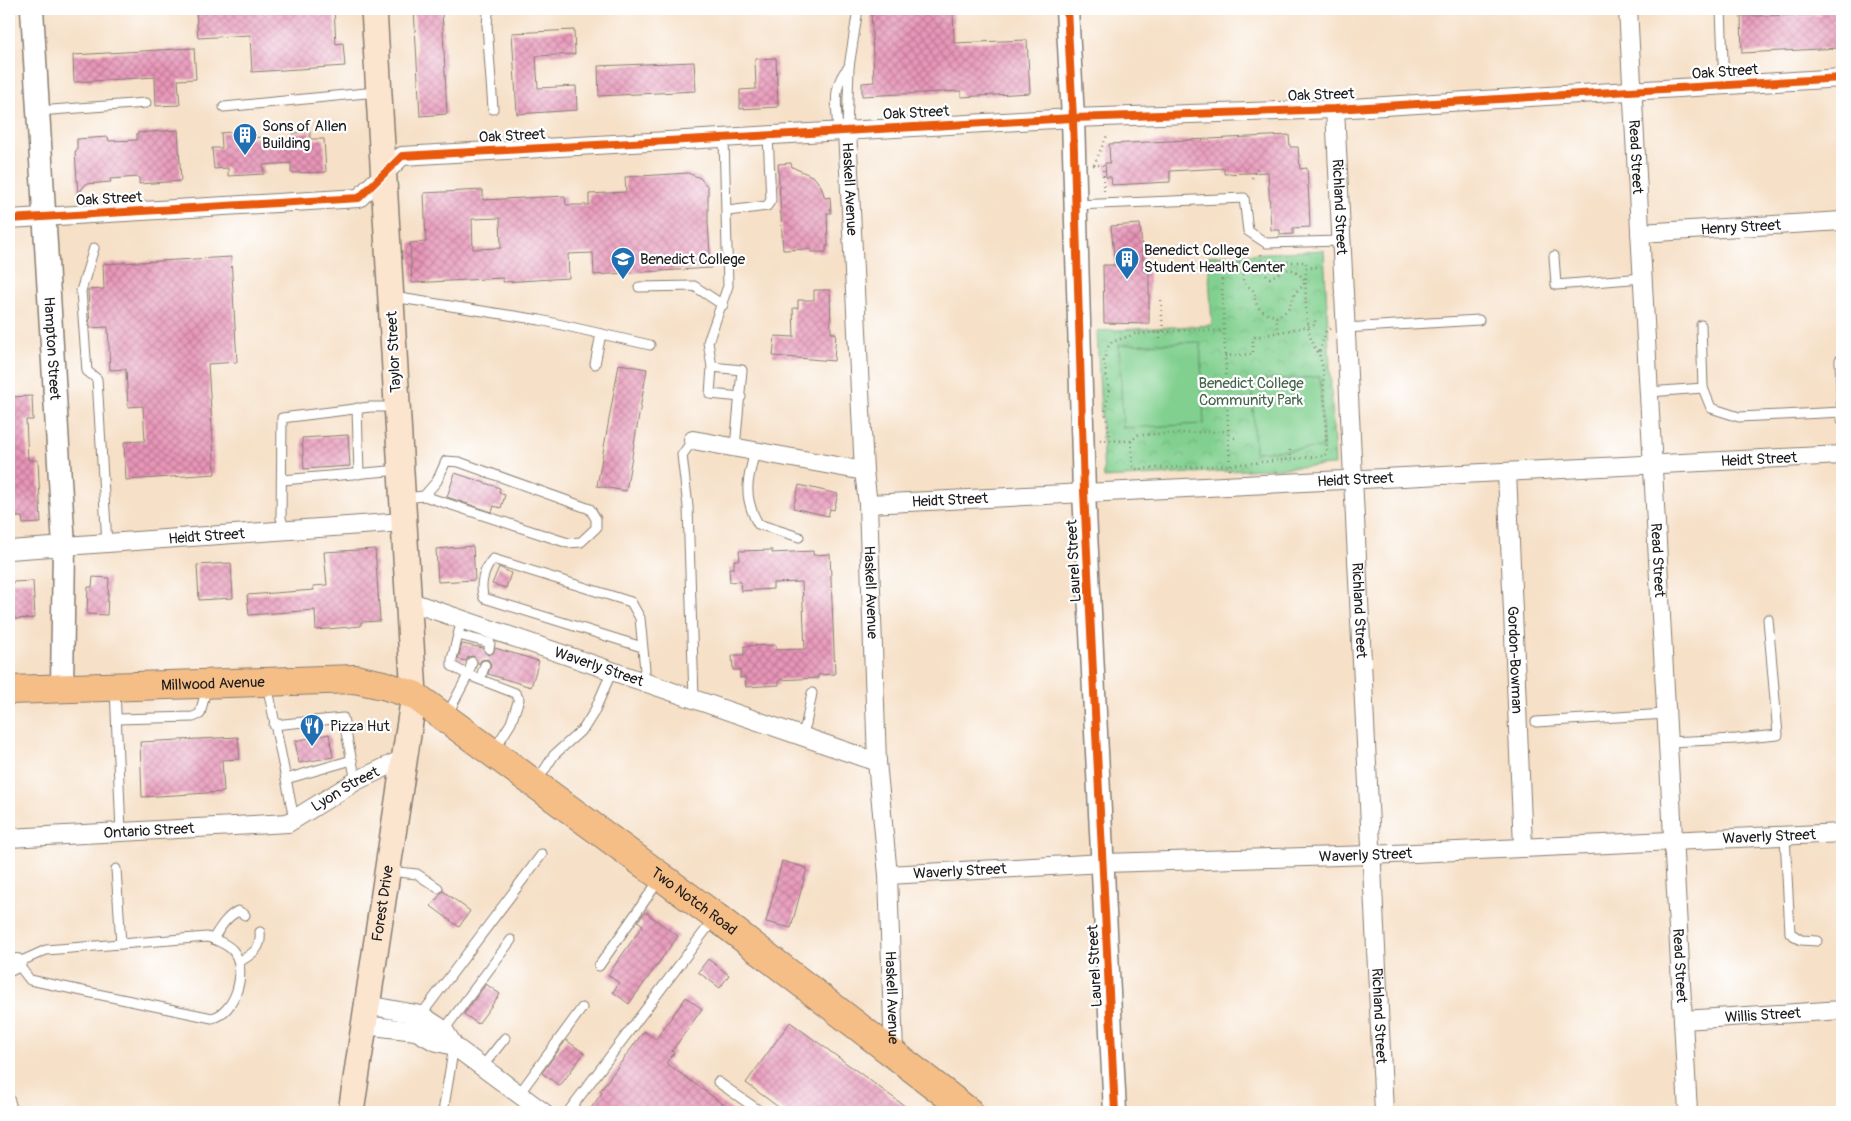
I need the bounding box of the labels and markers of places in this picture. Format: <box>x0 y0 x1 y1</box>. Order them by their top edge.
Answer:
place label: Sons of Allen Building <box>262 117 347 153</box>
building icon: Sons of Allen Building <box>232 122 258 156</box>
place label: Benedict College Student Health Center <box>1144 241 1286 277</box>
school or university icon: Benedict College <box>610 246 636 280</box>
building icon: Benedict College Student Health Center <box>1114 246 1140 280</box>
place label: Benedict College <box>640 250 746 269</box>
restaurant icon: Pizza Hut <box>299 713 325 747</box>
place label: Pizza Hut <box>330 717 391 736</box>

